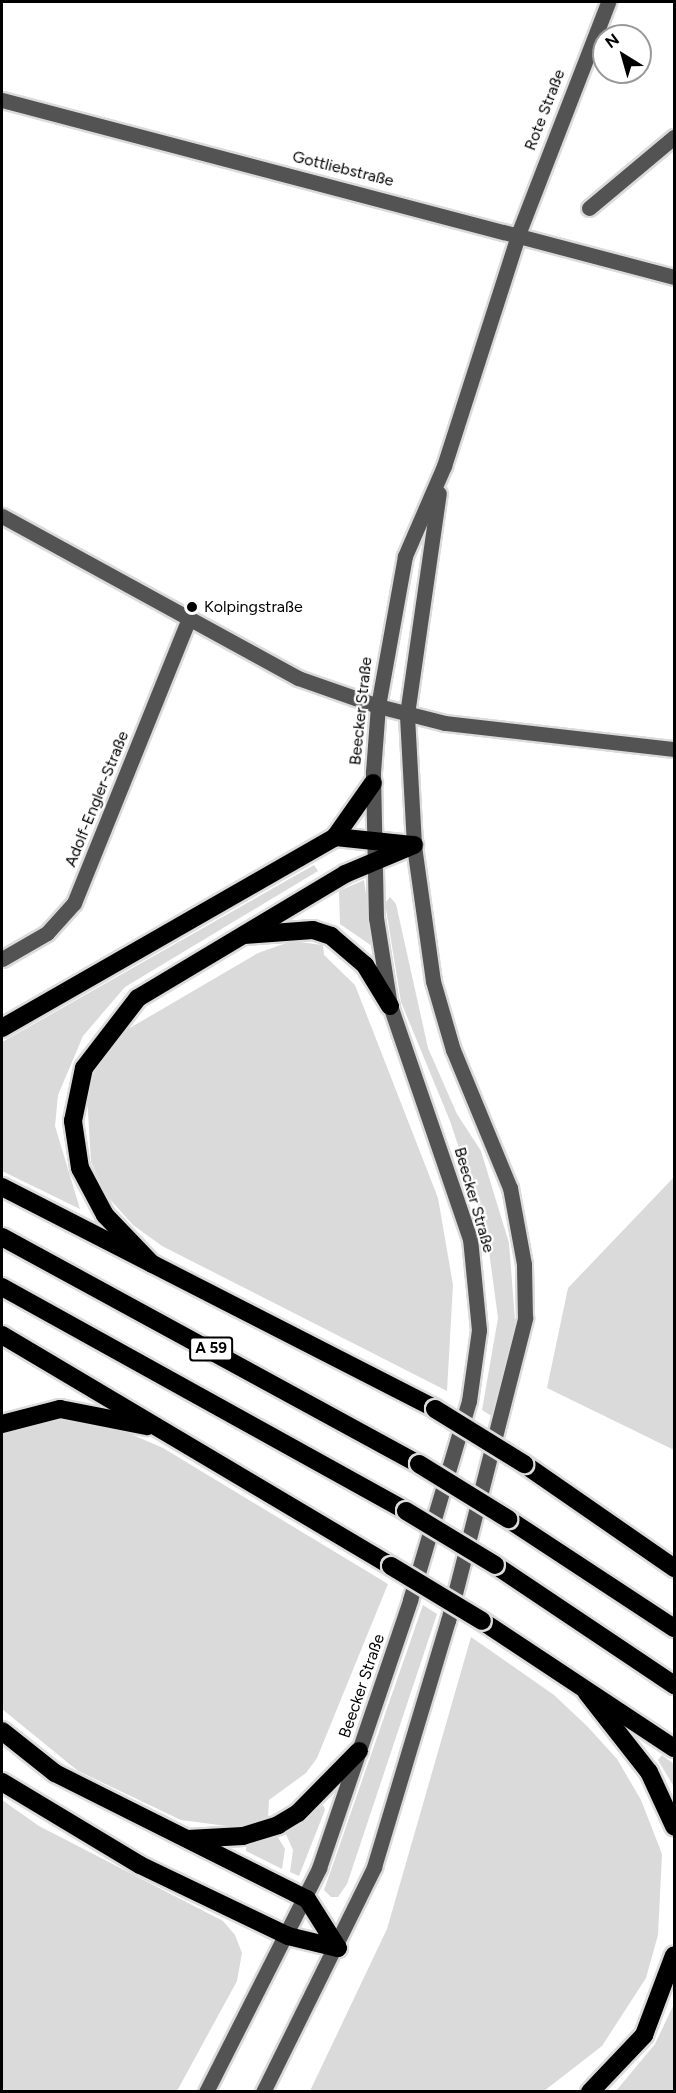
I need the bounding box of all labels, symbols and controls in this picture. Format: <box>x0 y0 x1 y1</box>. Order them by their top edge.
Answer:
north arrow <box>592 24 652 84</box>
text: N <box>601 30 623 52</box>
street label: Rote Straße <box>521 67 569 153</box>
street label: Gottliebstraße <box>290 147 396 191</box>
place label: Kolpingstraße <box>204 597 303 617</box>
marker: Kolpingstraße <box>185 600 199 614</box>
street label: Beecker Straße <box>346 656 376 766</box>
street label: Adolf-Engler-Straße <box>61 728 133 870</box>
street label: Beecker Straße <box>450 1145 498 1255</box>
road number: A 59 <box>188 1337 234 1361</box>
street label: Beecker Straße <box>335 1631 389 1741</box>

